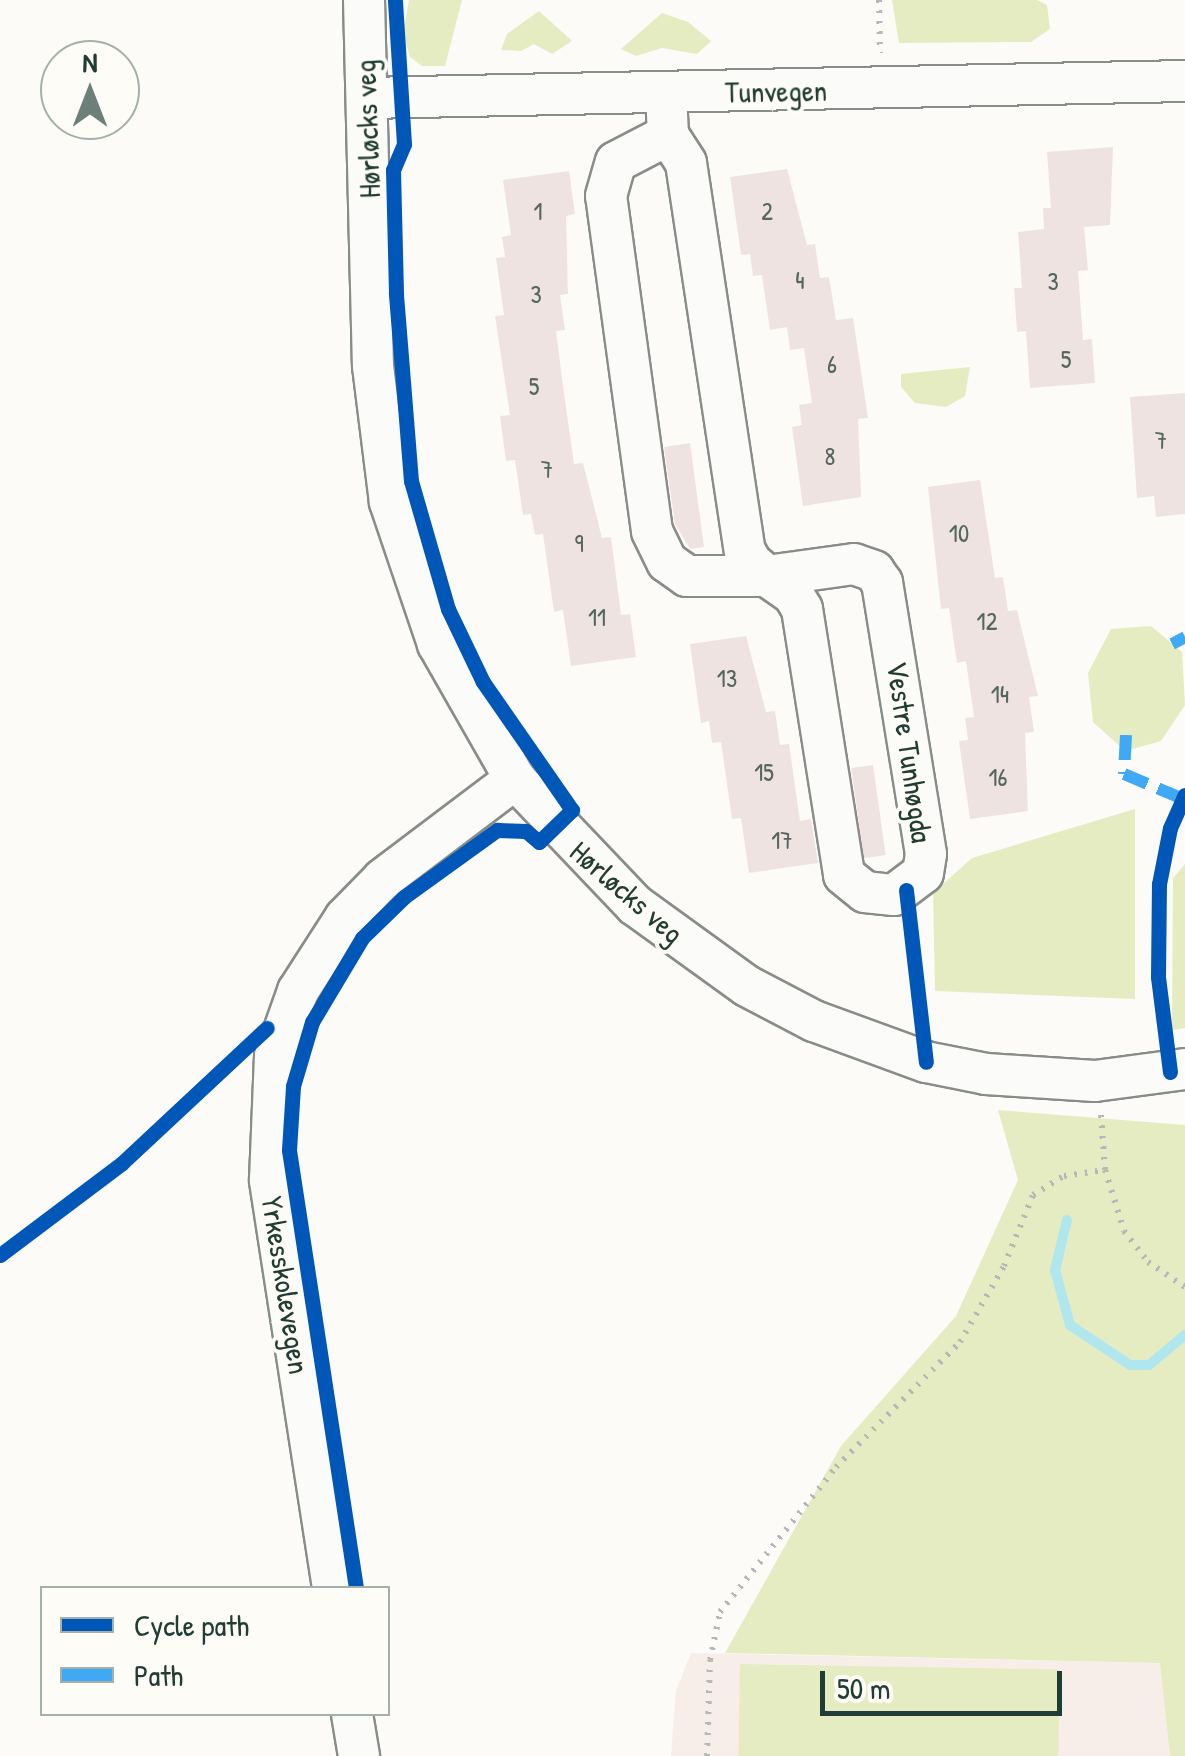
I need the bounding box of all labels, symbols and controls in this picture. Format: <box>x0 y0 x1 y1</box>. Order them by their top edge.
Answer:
north arrow <box>40 40 140 140</box>
text: N <box>83 43 97 81</box>
street label: Hørløcks veg <box>347 59 387 199</box>
street label: Tunvegen <box>724 72 828 110</box>
house number: 1 <box>533 196 543 226</box>
house number: 2 <box>761 196 773 226</box>
house number: 4 <box>795 265 805 295</box>
house number: 3 <box>1047 266 1059 296</box>
house number: 3 <box>530 279 542 309</box>
house number: 5 <box>1061 344 1071 374</box>
house number: 6 <box>827 349 837 379</box>
house number: 5 <box>529 371 539 401</box>
house number: 7 <box>1155 425 1167 455</box>
house number: 8 <box>825 441 835 471</box>
house number: 7 <box>541 454 553 484</box>
house number: 10 <box>949 518 969 548</box>
house number: 9 <box>574 528 584 558</box>
house number: 11 <box>588 602 606 632</box>
house number: 12 <box>977 606 997 636</box>
street label: Vestre Tunhøgda <box>879 659 941 845</box>
house number: 13 <box>717 663 737 693</box>
house number: 14 <box>991 679 1009 709</box>
house number: 15 <box>754 757 774 787</box>
house number: 16 <box>988 762 1008 792</box>
house number: 17 <box>771 825 793 855</box>
street label: Hørløcks veg <box>563 833 691 951</box>
street label: Yrkesskolevegen <box>254 1194 318 1376</box>
legend <box>40 1586 390 1716</box>
text: Cycle path <box>134 1605 249 1645</box>
scale bar <box>825 1651 1068 1713</box>
text: Path <box>134 1655 183 1695</box>
text: 50 m <box>837 1668 890 1708</box>

